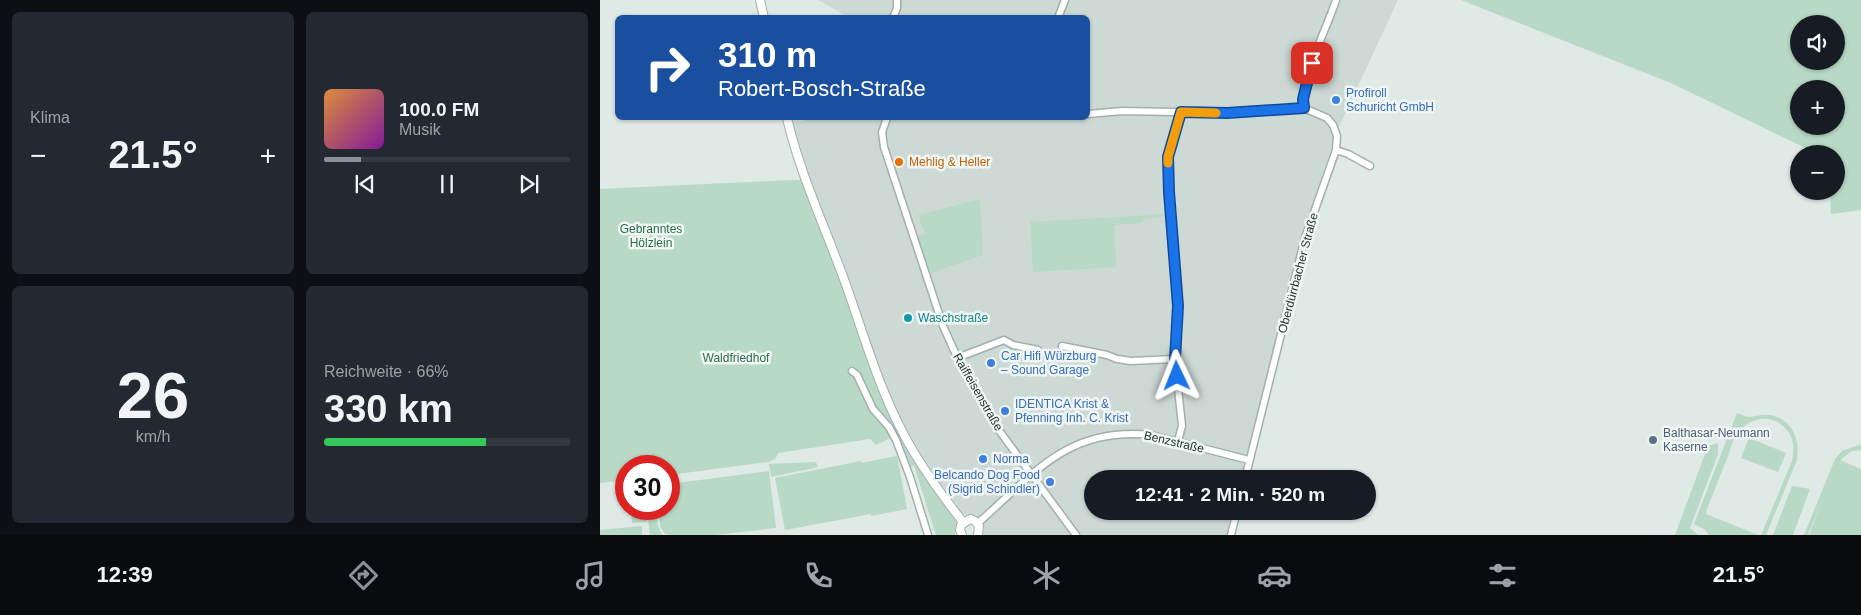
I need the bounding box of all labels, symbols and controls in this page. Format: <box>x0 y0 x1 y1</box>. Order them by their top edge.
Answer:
map controls <box>1790 15 1845 200</box>
button: sound <box>1790 15 1845 70</box>
icon: right <box>635 35 700 100</box>
text: 310 m <box>718 35 817 74</box>
pin <box>1291 42 1333 84</box>
icon: arrive <box>1298 49 1326 77</box>
text: Robert-Bosch-Straße <box>718 76 926 101</box>
button: + <box>1790 80 1845 135</box>
place label: Profiroll Schuricht GmbH <box>1346 86 1434 114</box>
marker: Profiroll Schuricht GmbH <box>1330 94 1342 106</box>
text: 100.0 FM <box>399 99 479 120</box>
text: Klima <box>30 109 70 126</box>
text: Musik <box>399 121 441 138</box>
text: 21.5° <box>108 134 198 176</box>
text: − <box>30 140 46 171</box>
text: + <box>260 140 276 171</box>
button: − <box>1790 145 1845 200</box>
place label: Mehlig & Heller <box>909 155 990 169</box>
marker: Mehlig & Heller <box>893 156 905 168</box>
icon: previous <box>351 170 379 198</box>
icon: pause <box>433 170 461 198</box>
icon: next <box>515 170 543 198</box>
street label: Oberdürrbacher Straße <box>1275 211 1321 335</box>
park label: Gebranntes Hölzlein <box>620 222 682 250</box>
place label: Waschstraße <box>918 311 989 325</box>
marker: Waschstraße <box>902 312 914 324</box>
place label: Car Hifi Würzburg – Sound Garage <box>1001 349 1096 377</box>
position arrow <box>1150 349 1202 401</box>
park label: Waldfriedhof <box>703 351 770 365</box>
street label: Raiffeisenstraße <box>950 351 1006 434</box>
marker: Car Hifi Würzburg – Sound Garage <box>985 357 997 369</box>
text: 26 <box>117 359 189 432</box>
text: Reichweite · 66% <box>324 363 449 380</box>
text: 330 km <box>324 388 453 430</box>
place label: IDENTICA Krist & Pfenning Inh. C. Krist <box>1015 397 1129 425</box>
marker: IDENTICA Krist & Pfenning Inh. C. Krist <box>999 405 1011 417</box>
place label: Balthasar-Neumann Kaserne <box>1663 426 1770 454</box>
text: km/h <box>136 428 170 445</box>
street label: Benzstraße <box>1143 428 1206 456</box>
marker: Balthasar-Neumann Kaserne <box>1647 434 1659 446</box>
place label: Norma <box>993 452 1029 466</box>
marker: Norma <box>977 453 989 465</box>
speed limit sign: 30 <box>615 455 680 520</box>
place label: Belcando Dog Food (Sigrid Schindler) <box>934 468 1040 496</box>
marker: Belcando Dog Food (Sigrid Schindler) <box>1044 476 1056 488</box>
text: 12:41 · 2 Min. · 520 m <box>1135 484 1325 505</box>
icon: directions <box>346 558 381 593</box>
icon: music <box>573 558 608 593</box>
icon: phone <box>801 558 836 593</box>
icon: climate <box>1029 558 1064 593</box>
icon: car <box>1257 558 1292 593</box>
icon: filters <box>1485 558 1520 593</box>
text: 12:39 <box>96 562 153 587</box>
text: 21.5° <box>1713 562 1764 587</box>

